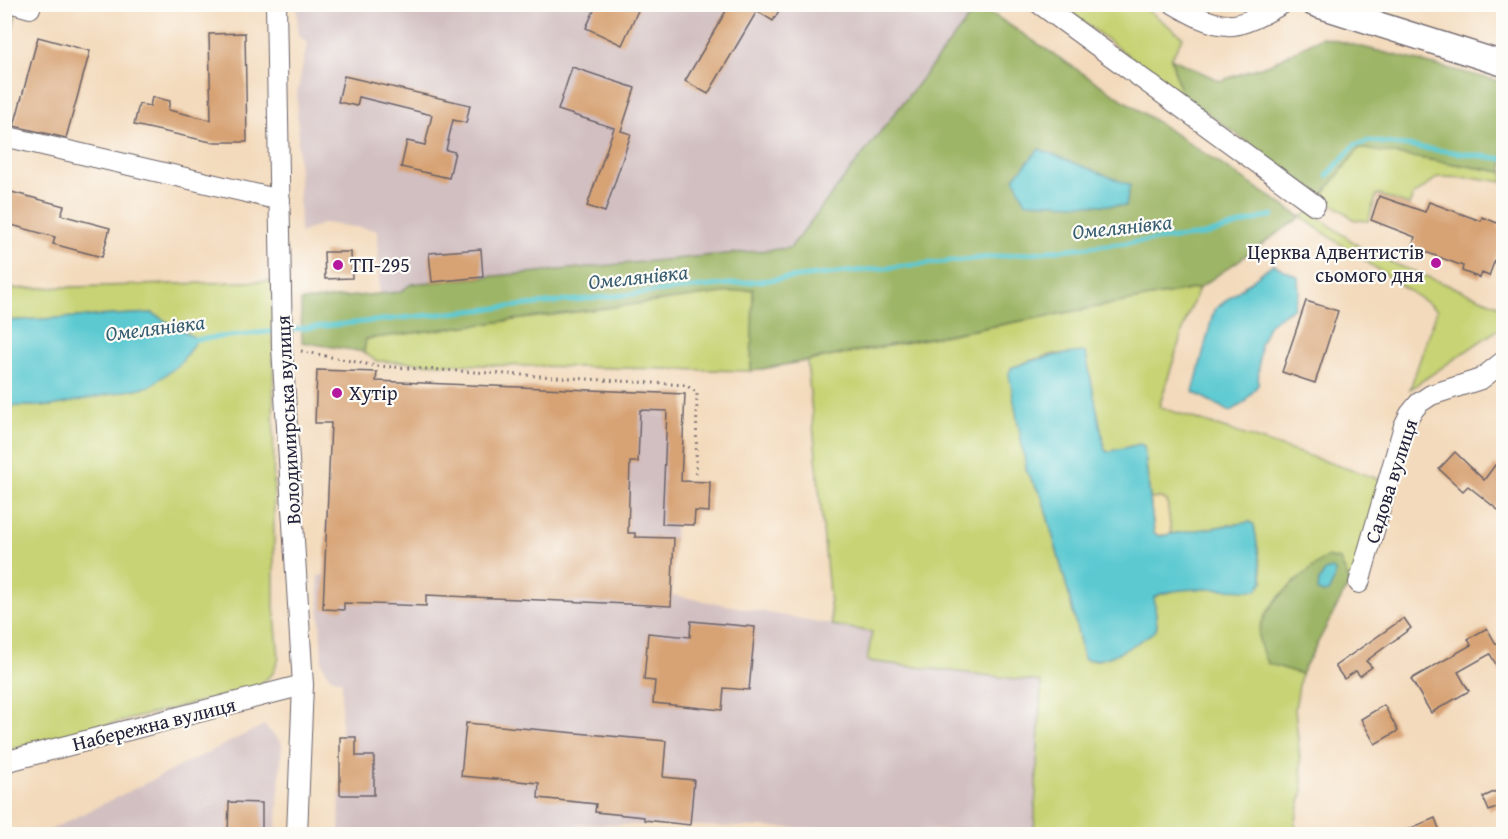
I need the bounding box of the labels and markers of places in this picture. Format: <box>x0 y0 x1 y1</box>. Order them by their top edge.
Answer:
place label: Церква Адвентистів сьомого дня <box>1248 237 1424 289</box>
place label: ТП-295 <box>350 250 410 279</box>
marker: Церква Адвентистів сьомого дня <box>1429 256 1443 270</box>
marker: ТП-295 <box>331 258 345 272</box>
place label: Хутір <box>349 378 398 407</box>
marker: Хутір <box>330 386 344 400</box>

